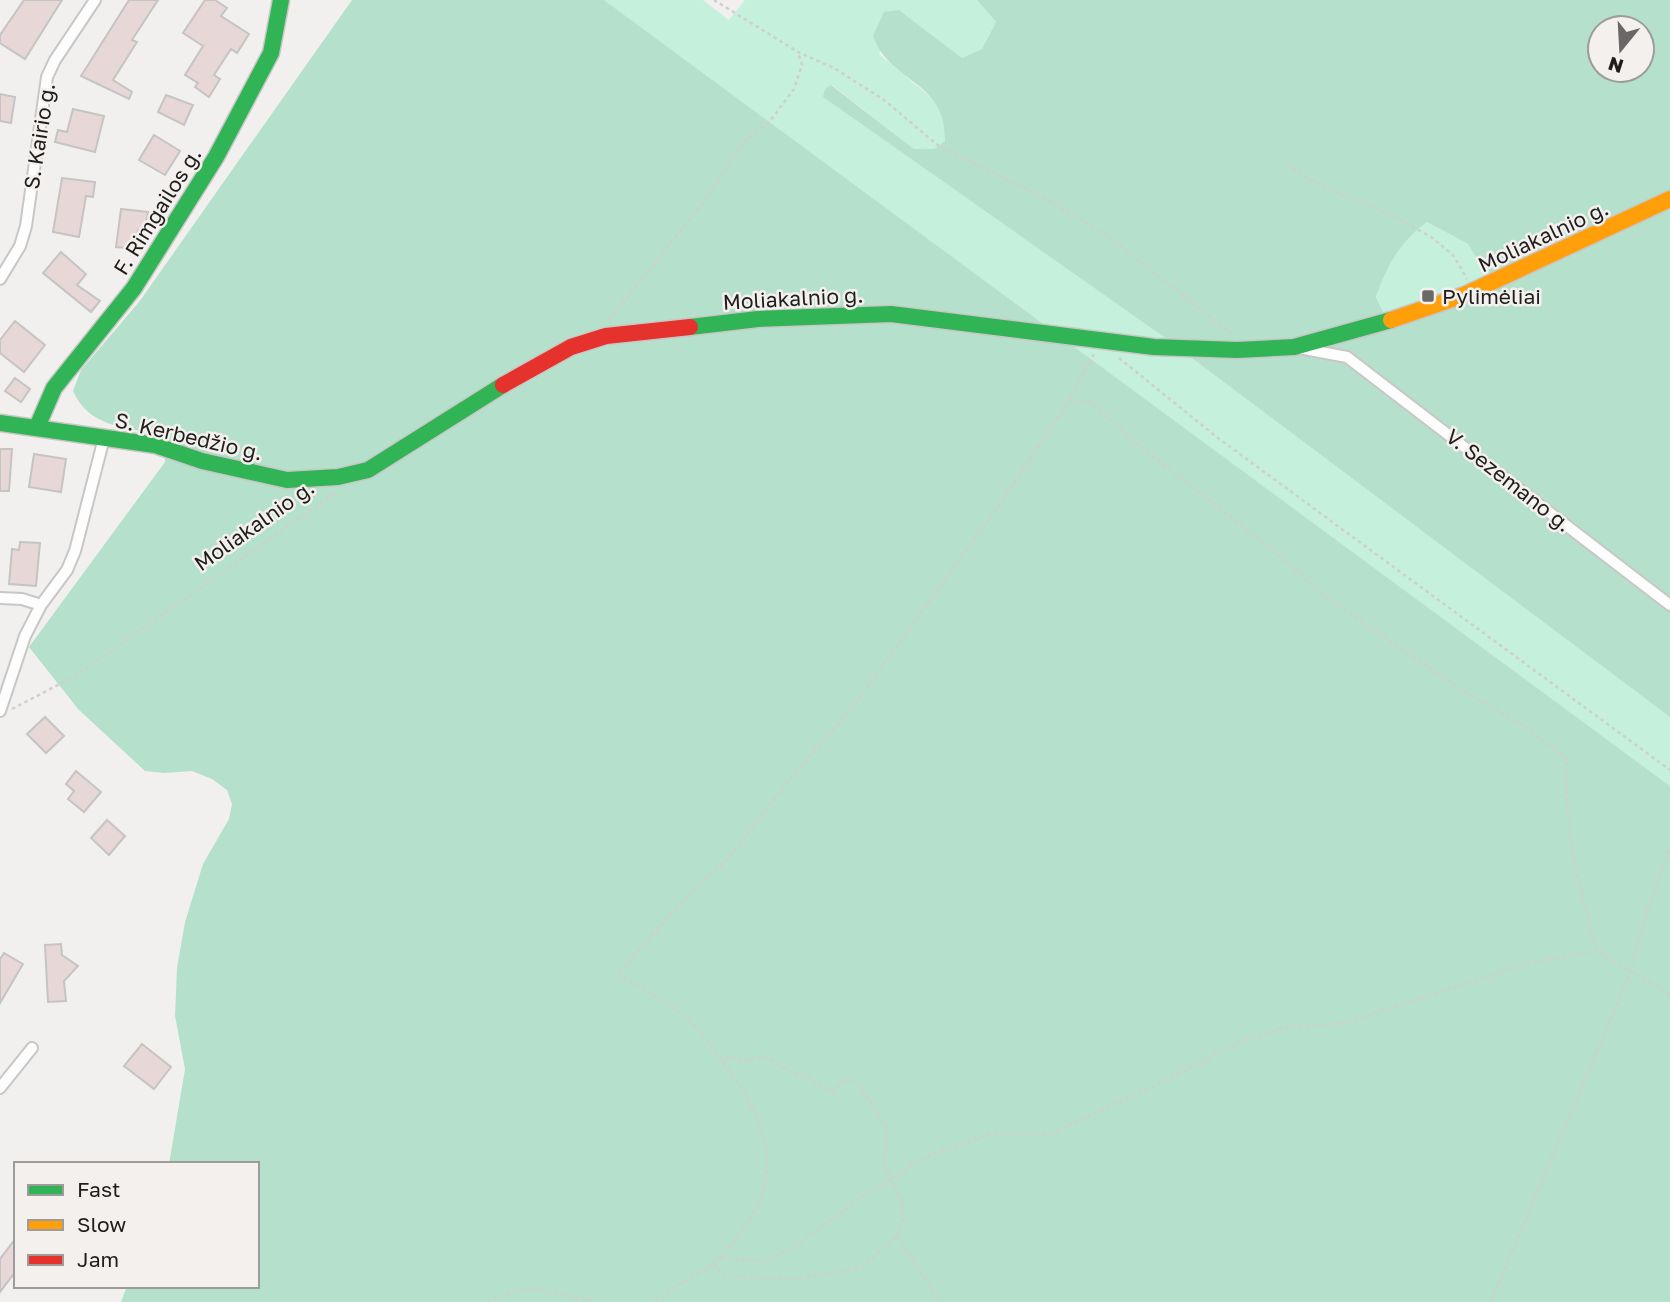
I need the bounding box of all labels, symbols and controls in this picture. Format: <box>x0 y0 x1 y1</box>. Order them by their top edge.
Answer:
north arrow <box>1586 14 1656 84</box>
text: N <box>1605 52 1626 79</box>
street label: S. Kairio g. <box>18 81 60 191</box>
street label: F. Rimgailos g. <box>108 143 206 279</box>
street label: Moliakalnio g. <box>1474 194 1612 278</box>
street label: Moliakalnio g. <box>722 281 864 315</box>
place label: Pylimėliai <box>1442 283 1541 309</box>
marker: Pylimėliai <box>1420 288 1436 304</box>
street label: S. Kerbedžio g. <box>113 406 265 466</box>
street label: V. Sezemano g. <box>1441 423 1577 537</box>
street label: Moliakalnio g. <box>189 474 319 576</box>
legend <box>14 1162 259 1288</box>
text: Fast <box>77 1176 120 1202</box>
text: Slow <box>77 1211 126 1237</box>
text: Jam <box>77 1246 119 1272</box>

